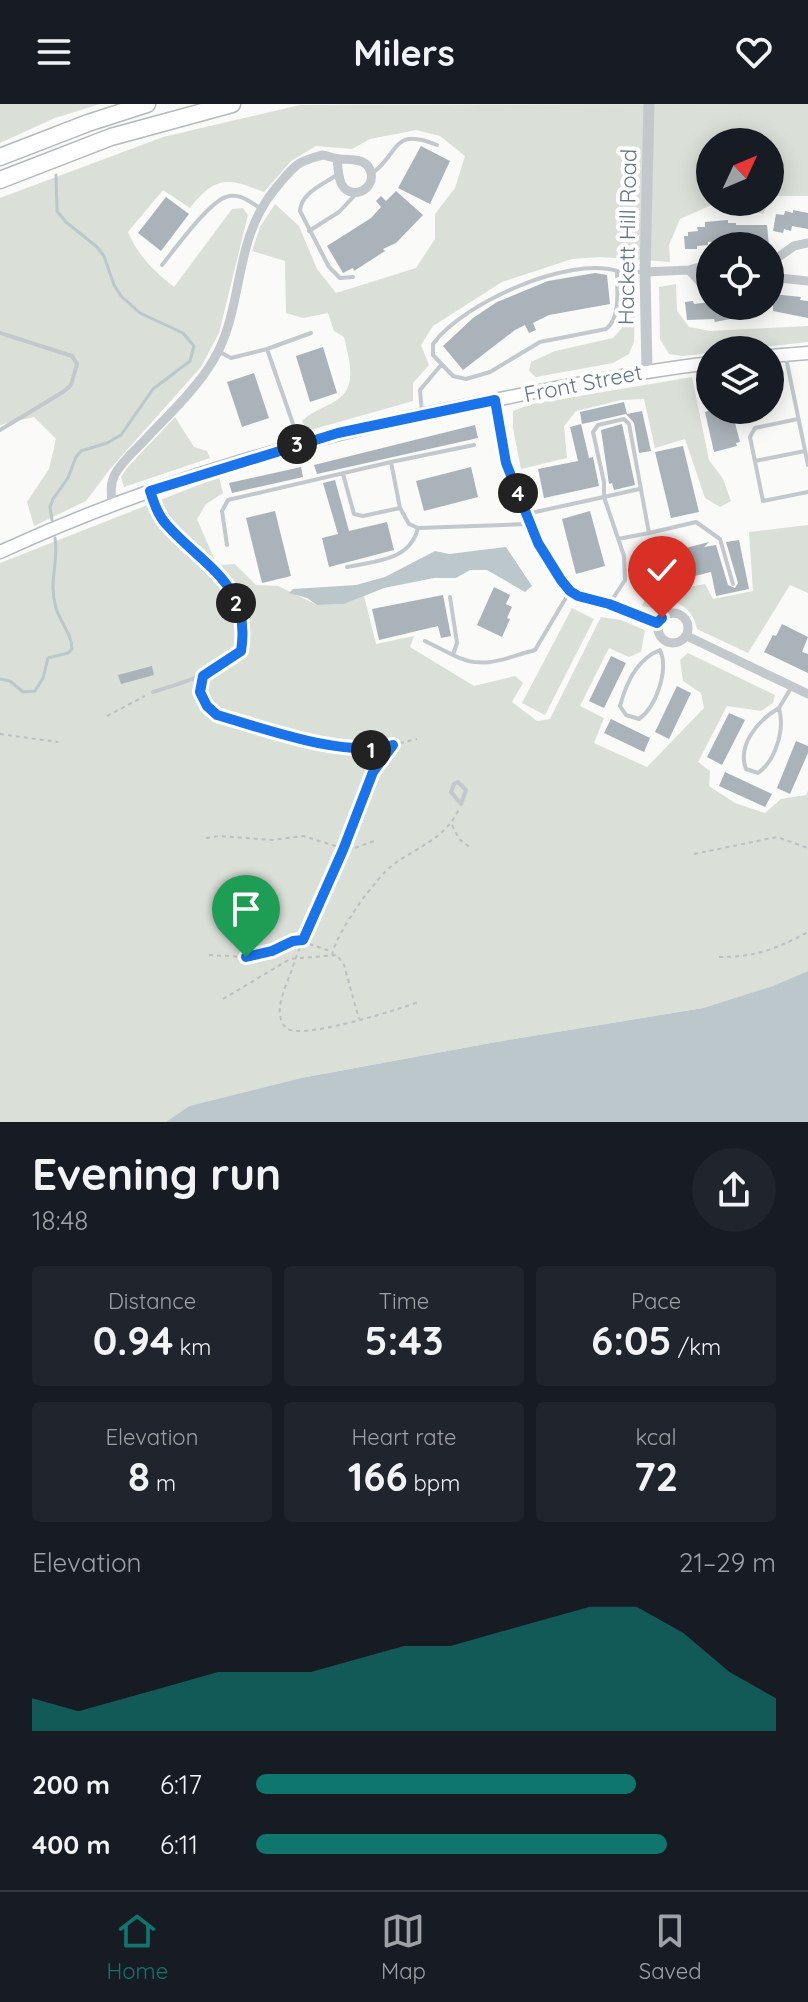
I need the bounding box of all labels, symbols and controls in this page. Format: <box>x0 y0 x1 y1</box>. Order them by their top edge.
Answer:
icon: menu <box>32 30 76 74</box>
text: Milers <box>353 30 455 75</box>
icon: heart <box>732 30 776 74</box>
north arrow <box>696 128 784 216</box>
map controls <box>696 128 784 424</box>
street label: Hackett Hill Road <box>611 149 643 325</box>
button: locate <box>696 232 784 320</box>
button: layers <box>696 336 784 424</box>
street label: Front Street <box>522 358 644 408</box>
pin: 3 <box>277 424 317 464</box>
text: 3 <box>291 430 303 458</box>
pin: 4 <box>498 473 538 513</box>
text: 4 <box>512 479 524 507</box>
pin <box>628 536 696 618</box>
icon: check <box>640 548 684 592</box>
pin: 2 <box>216 583 256 623</box>
text: 2 <box>230 589 242 617</box>
pin: 1 <box>351 730 391 770</box>
text: 1 <box>367 736 375 764</box>
pin <box>212 875 280 957</box>
icon: arrive <box>224 887 268 931</box>
text: Evening run <box>32 1146 281 1201</box>
button: share <box>692 1148 776 1232</box>
text: 18:48 <box>32 1204 88 1237</box>
text: Distance <box>108 1287 196 1315</box>
text: Time <box>379 1287 429 1315</box>
text: Pace <box>631 1287 681 1315</box>
text: 0.94 <box>93 1315 173 1365</box>
text: 5:43 <box>365 1315 443 1365</box>
text: 6:05 <box>591 1315 672 1365</box>
text: km <box>173 1333 211 1361</box>
text: /km <box>672 1333 721 1361</box>
text: Elevation <box>106 1423 198 1451</box>
text: Heart rate <box>352 1423 456 1451</box>
text: kcal <box>635 1423 677 1451</box>
text: 8 <box>128 1451 150 1501</box>
text: 166 <box>348 1451 408 1501</box>
text: 72 <box>634 1451 678 1501</box>
text: m <box>150 1469 176 1497</box>
text: bpm <box>408 1469 460 1497</box>
text: Elevation <box>32 1546 142 1579</box>
text: 21–29 m <box>679 1546 776 1579</box>
text: 200 m <box>32 1768 110 1801</box>
text: 6:17 <box>160 1768 202 1801</box>
text: 400 m <box>32 1828 110 1861</box>
text: 6:11 <box>160 1828 198 1861</box>
tab: Home <box>106 1909 168 1985</box>
tab: Map <box>381 1909 426 1985</box>
tab: Saved <box>639 1909 702 1985</box>

